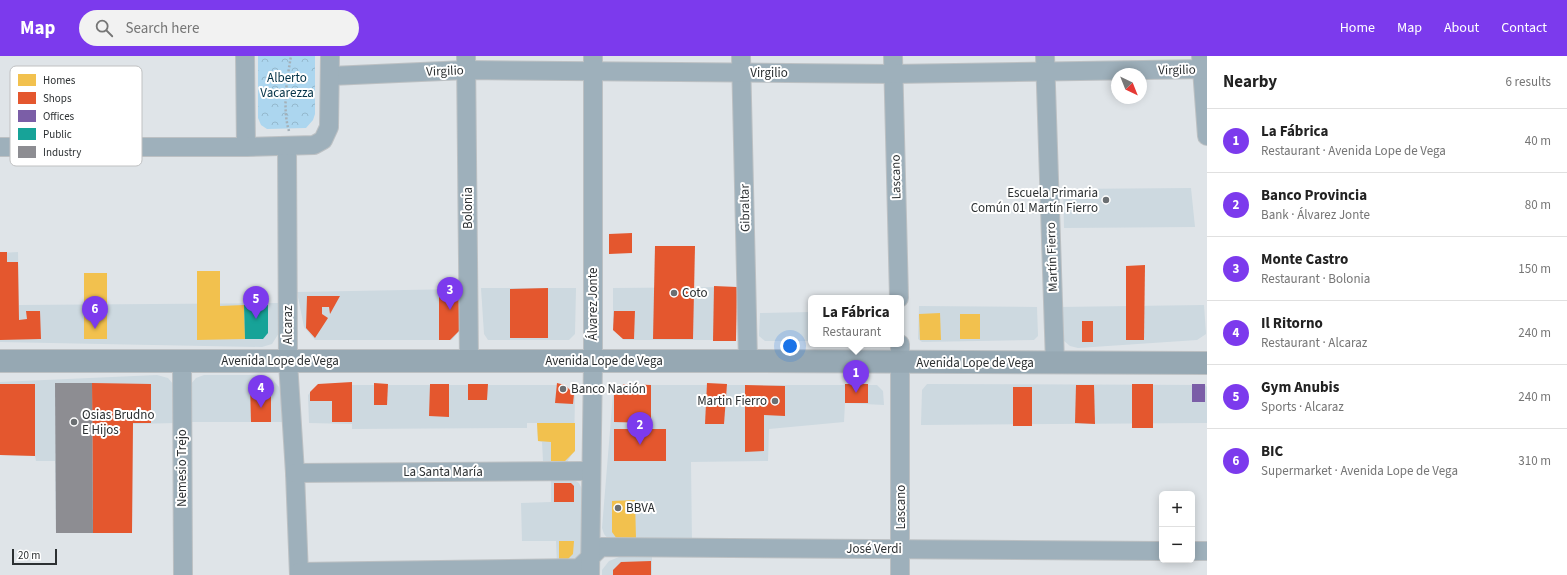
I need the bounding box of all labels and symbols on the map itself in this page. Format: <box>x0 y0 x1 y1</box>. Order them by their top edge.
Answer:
street label: Virgilio <box>426 61 464 81</box>
street label: Virgilio <box>1158 61 1196 79</box>
street label: Virgilio <box>750 64 788 82</box>
legend <box>10 66 142 166</box>
north arrow <box>1111 68 1147 104</box>
park label: Alberto Vacarezza <box>260 69 314 102</box>
text: Homes <box>43 73 76 88</box>
text: Shops <box>43 91 72 106</box>
text: Offices <box>43 109 75 124</box>
text: Public <box>43 127 72 142</box>
text: Industry <box>43 145 81 160</box>
street label: Lascano <box>887 154 905 200</box>
street label: Gibraltar <box>736 184 754 232</box>
place label: Escuela Primaria Común 01 Martín Fierro <box>971 184 1098 217</box>
street label: Bolonia <box>459 187 477 229</box>
marker: Escuela Primaria Común 01 Martín Fierro <box>1101 195 1111 205</box>
street label: Martín Fierro <box>1042 222 1062 292</box>
street label: Álvarez Jonte <box>584 268 602 340</box>
pin: 3 <box>437 277 463 310</box>
place label: Coto <box>682 284 708 302</box>
pin: 5 <box>243 286 269 319</box>
marker: Coto <box>669 288 679 298</box>
pin: 6 <box>82 296 108 329</box>
street label: Alcaraz <box>279 305 297 345</box>
your location <box>780 336 800 356</box>
street label: Avenida Lope de Vega <box>221 352 339 370</box>
street label: Avenida Lope de Vega <box>545 352 663 370</box>
street label: Avenida Lope de Vega <box>916 354 1034 372</box>
pin: 1 <box>843 360 869 393</box>
pin: 4 <box>248 375 274 408</box>
place label: Banco Nación <box>571 380 646 398</box>
marker: Banco Nación <box>558 384 568 394</box>
place label: Martin Fierro <box>697 392 767 410</box>
marker: Martin Fierro <box>770 396 780 406</box>
place label: Osias Brudno E Hijos <box>82 406 154 439</box>
pin: 2 <box>627 412 653 445</box>
marker: Osias Brudno E Hijos <box>69 417 79 427</box>
street label: Nemesio Trejo <box>173 429 191 507</box>
street label: La Santa María <box>403 463 483 481</box>
street label: Lascano <box>892 485 910 529</box>
place label: BBVA <box>626 499 656 517</box>
marker: BBVA <box>613 503 623 513</box>
street label: José Verdi <box>846 540 902 558</box>
scale bar <box>12 547 57 566</box>

